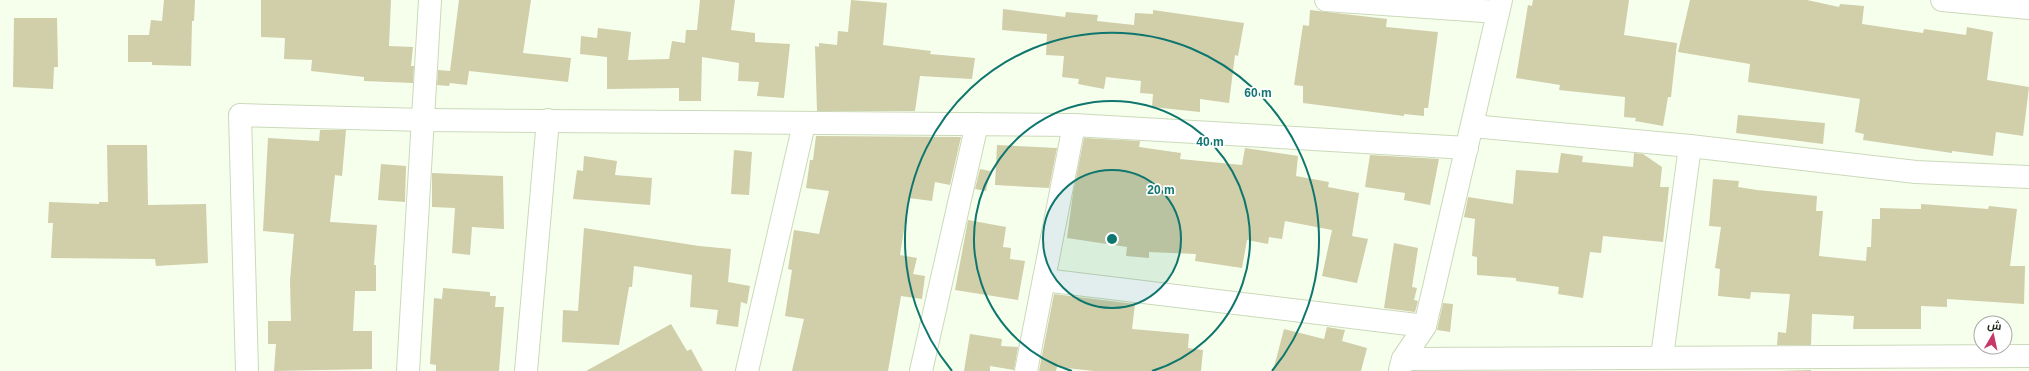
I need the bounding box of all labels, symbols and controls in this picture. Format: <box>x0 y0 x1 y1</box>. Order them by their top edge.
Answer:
text: 60 m <box>1244 86 1272 100</box>
text: 40 m <box>1196 135 1224 149</box>
text: 20 m <box>1147 183 1175 197</box>
centre of rings <box>1105 232 1119 246</box>
north arrow <box>1973 315 2013 355</box>
text: ش <box>1986 318 2002 333</box>

